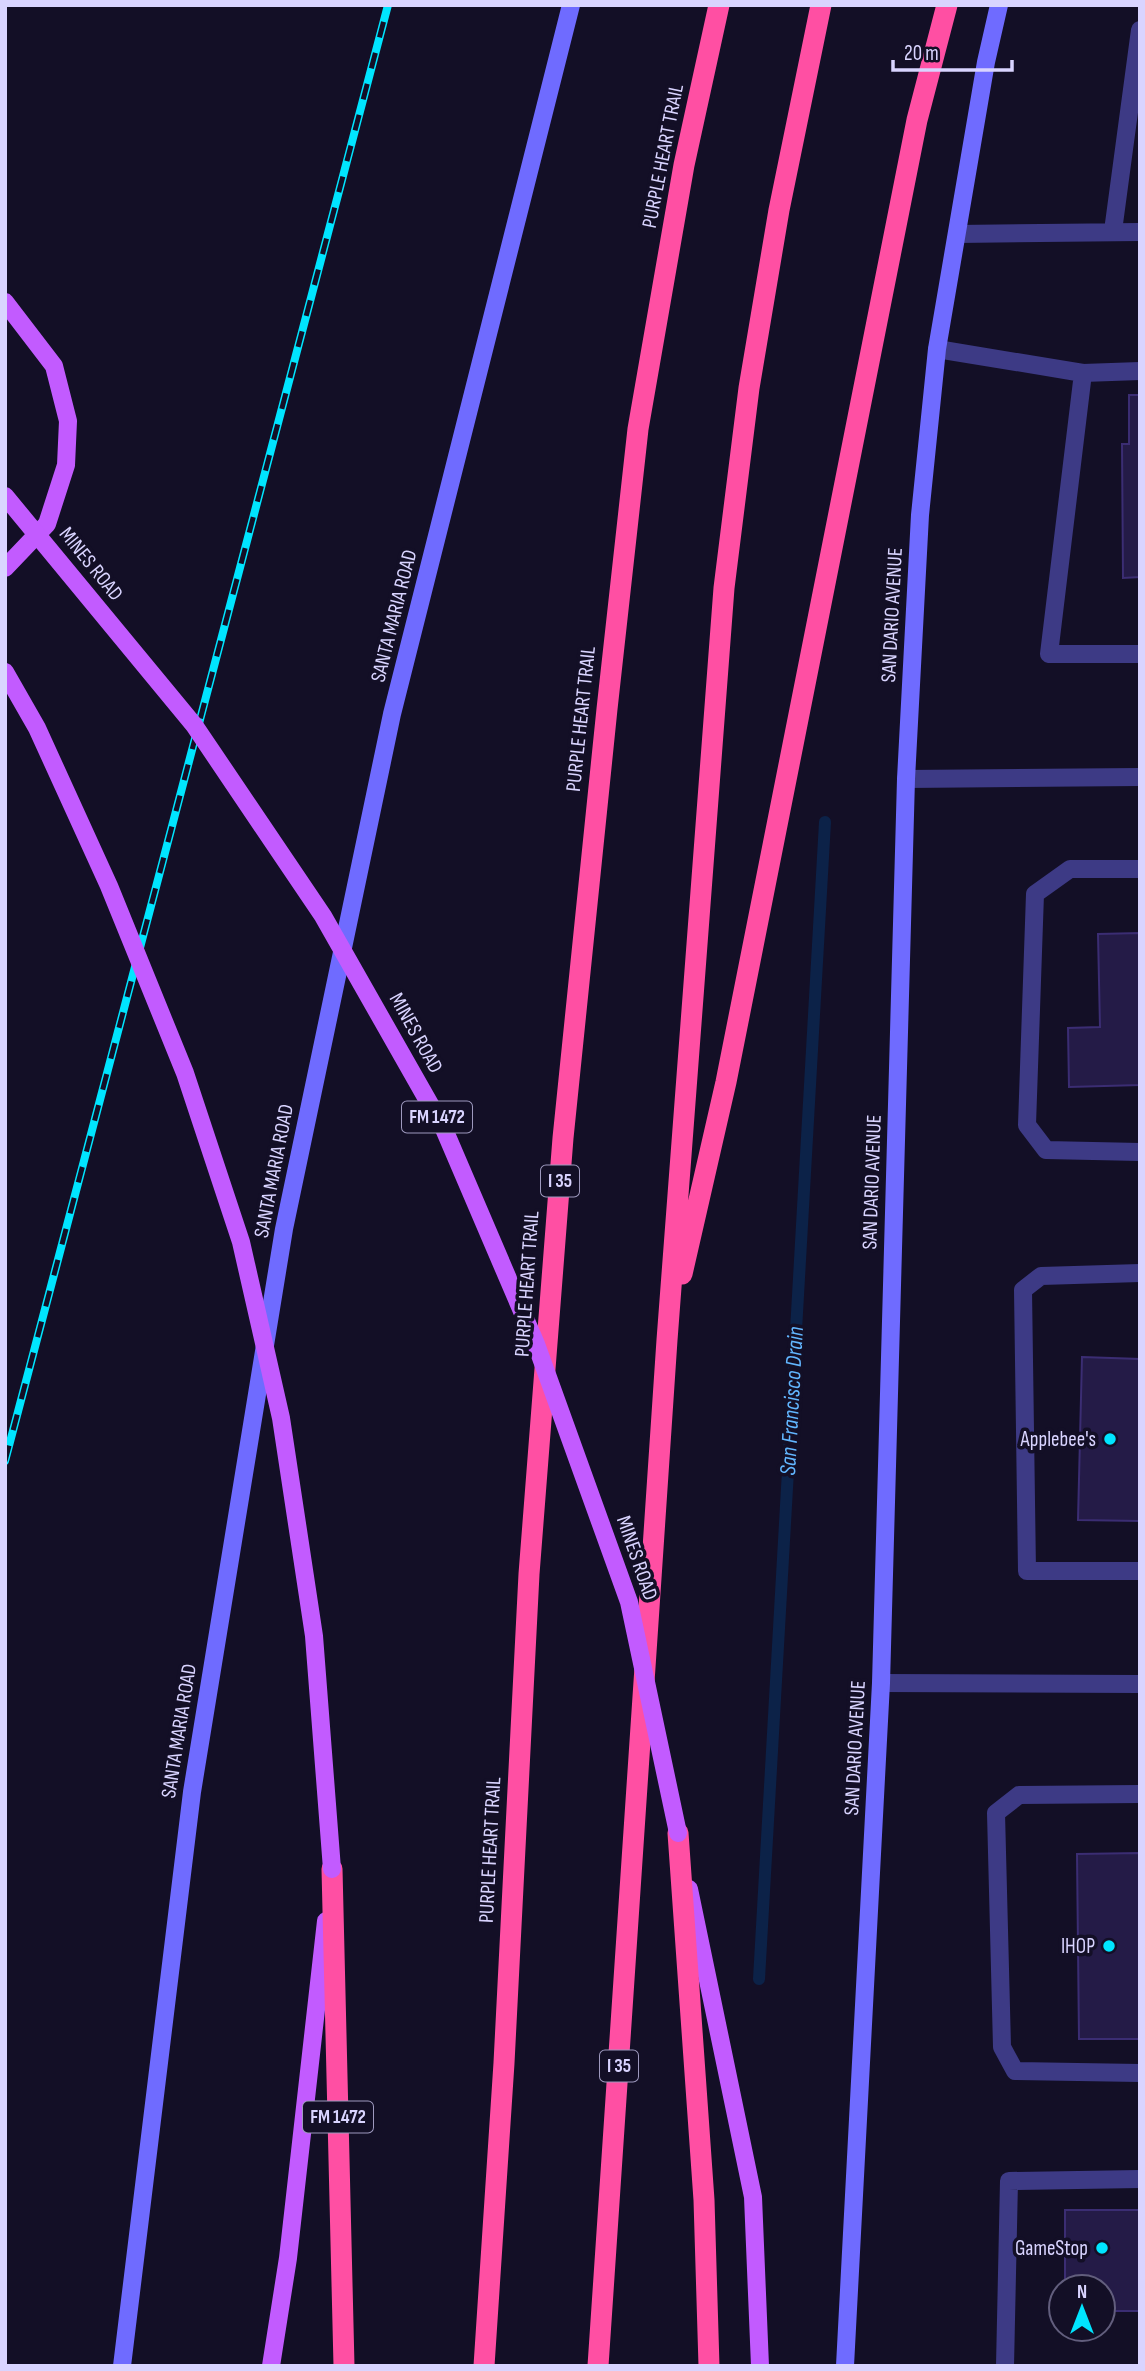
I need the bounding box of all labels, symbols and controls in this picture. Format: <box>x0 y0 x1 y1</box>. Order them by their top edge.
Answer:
scale bar <box>893 28 1012 72</box>
text: 20 m <box>904 41 939 66</box>
street label: PURPLE HEART TRAIL <box>637 82 689 230</box>
street label: MINES ROAD <box>54 522 128 606</box>
street label: SANTA MARIA ROAD <box>365 547 423 685</box>
street label: SAN DARIO AVENUE <box>876 547 908 683</box>
street label: PURPLE HEART TRAIL <box>561 645 601 793</box>
street label: MINES ROAD <box>384 989 448 1077</box>
street label: SANTA MARIA ROAD <box>249 1102 299 1240</box>
road number: FM 1472 <box>402 1102 472 1133</box>
street label: SAN DARIO AVENUE <box>857 1114 887 1250</box>
road number: I 35 <box>541 1166 579 1196</box>
street label: PURPLE HEART TRAIL <box>509 1210 545 1358</box>
water label: San Francisco Drain <box>774 1325 810 1476</box>
place label: Applebee's <box>1019 1427 1096 1452</box>
marker: Applebee's <box>1102 1431 1118 1447</box>
street label: MINES ROAD <box>611 1513 663 1603</box>
street label: SANTA MARIA ROAD <box>156 1662 202 1800</box>
street label: SAN DARIO AVENUE <box>839 1680 871 1816</box>
street label: PURPLE HEART TRAIL <box>474 1776 506 1924</box>
place label: IHOP <box>1061 1934 1095 1959</box>
marker: IHOP <box>1101 1938 1117 1954</box>
road number: I 35 <box>600 2050 638 2082</box>
road number: FM 1472 <box>303 2102 373 2132</box>
place label: GameStop <box>1015 2236 1088 2261</box>
marker: GameStop <box>1094 2240 1110 2256</box>
north arrow <box>1047 2273 1117 2343</box>
text: N <box>1077 2281 1087 2304</box>

